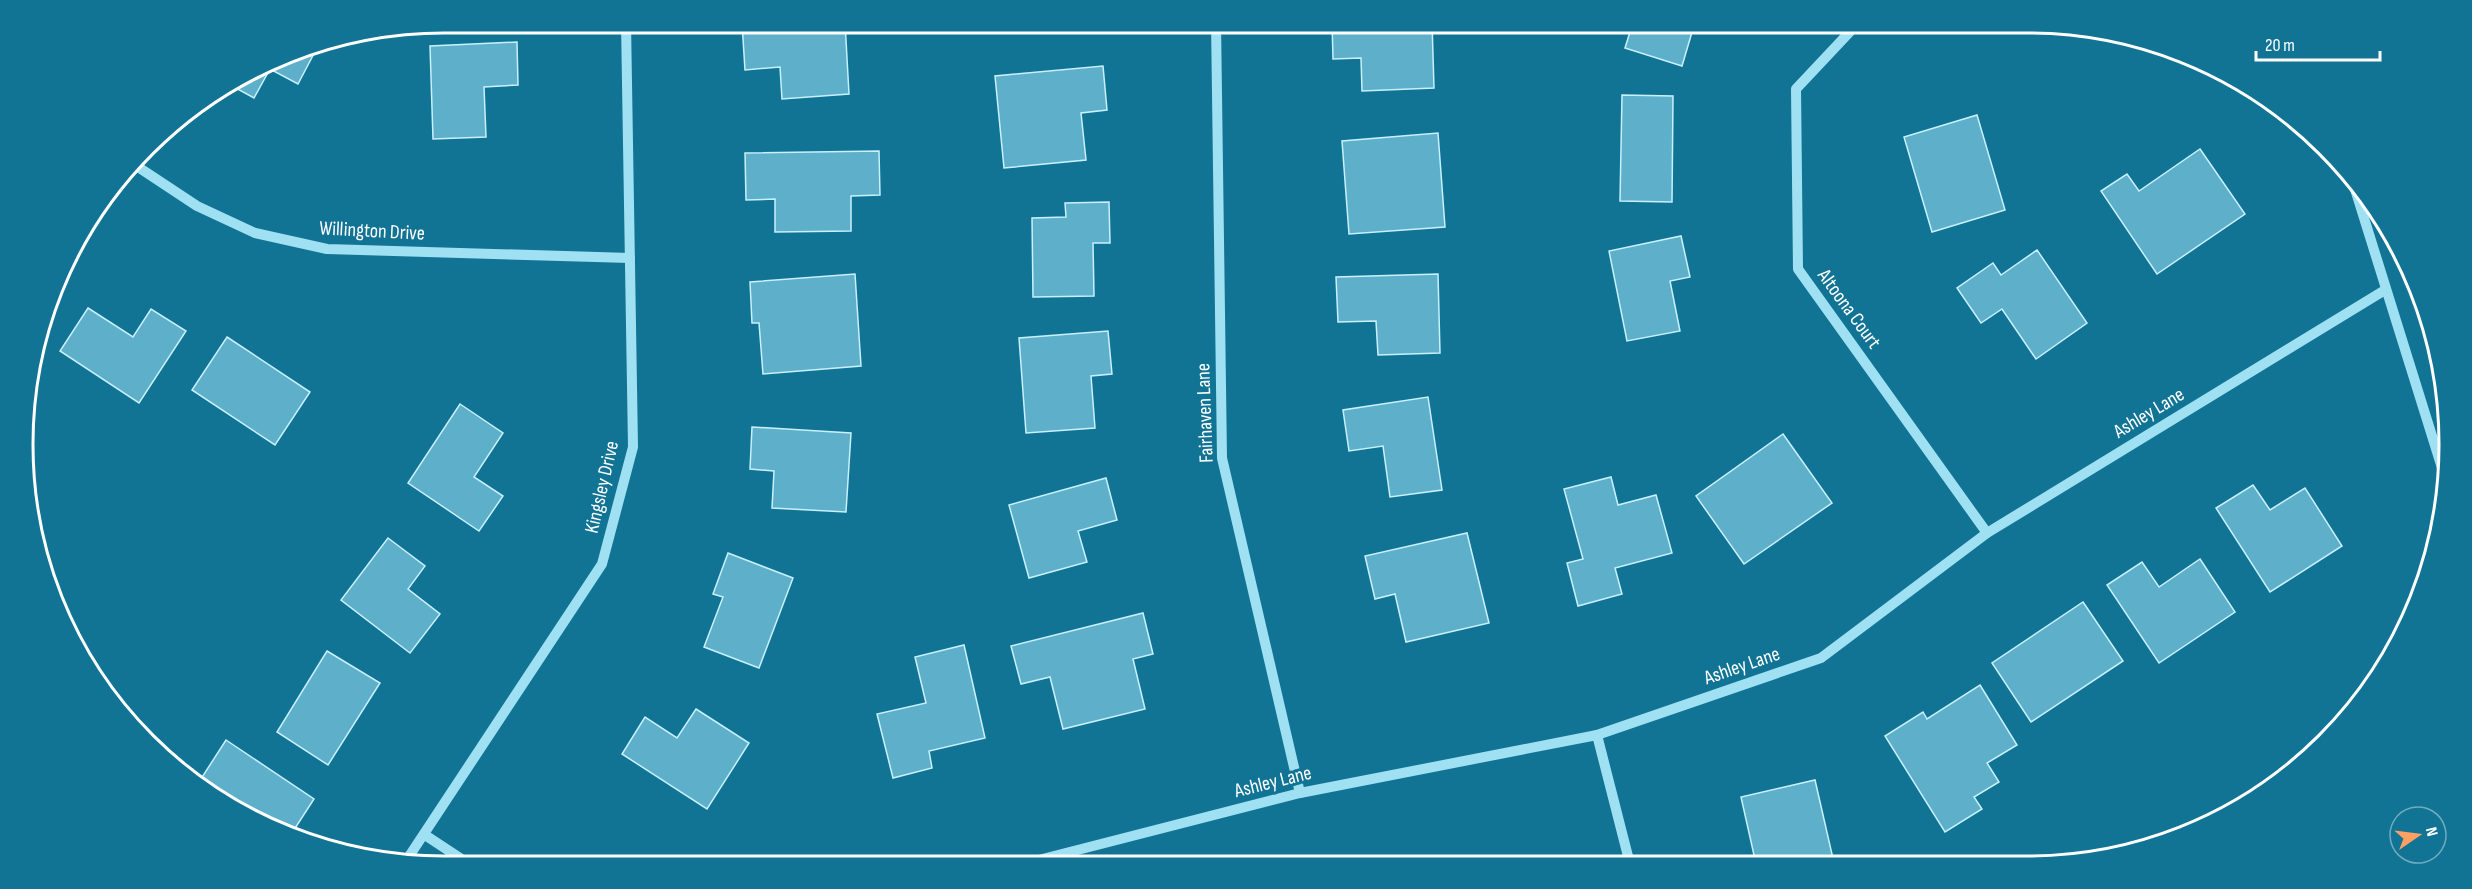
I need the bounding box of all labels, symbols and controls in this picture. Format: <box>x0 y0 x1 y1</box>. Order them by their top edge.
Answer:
scale bar <box>2256 24 2380 62</box>
text: 20 m <box>2265 35 2295 56</box>
street label: Willington Drive <box>319 216 425 246</box>
street label: Altoona Court <box>1811 264 1886 354</box>
street label: Fairhaven Lane <box>1191 363 1219 463</box>
street label: Ashley Lane <box>2108 382 2189 444</box>
street label: Kingsley Drive <box>580 439 624 535</box>
street label: Ashley Lane <box>1700 642 1783 690</box>
street label: Ashley Lane <box>1231 761 1314 803</box>
north arrow <box>2388 805 2448 865</box>
text: N <box>2421 825 2441 838</box>

